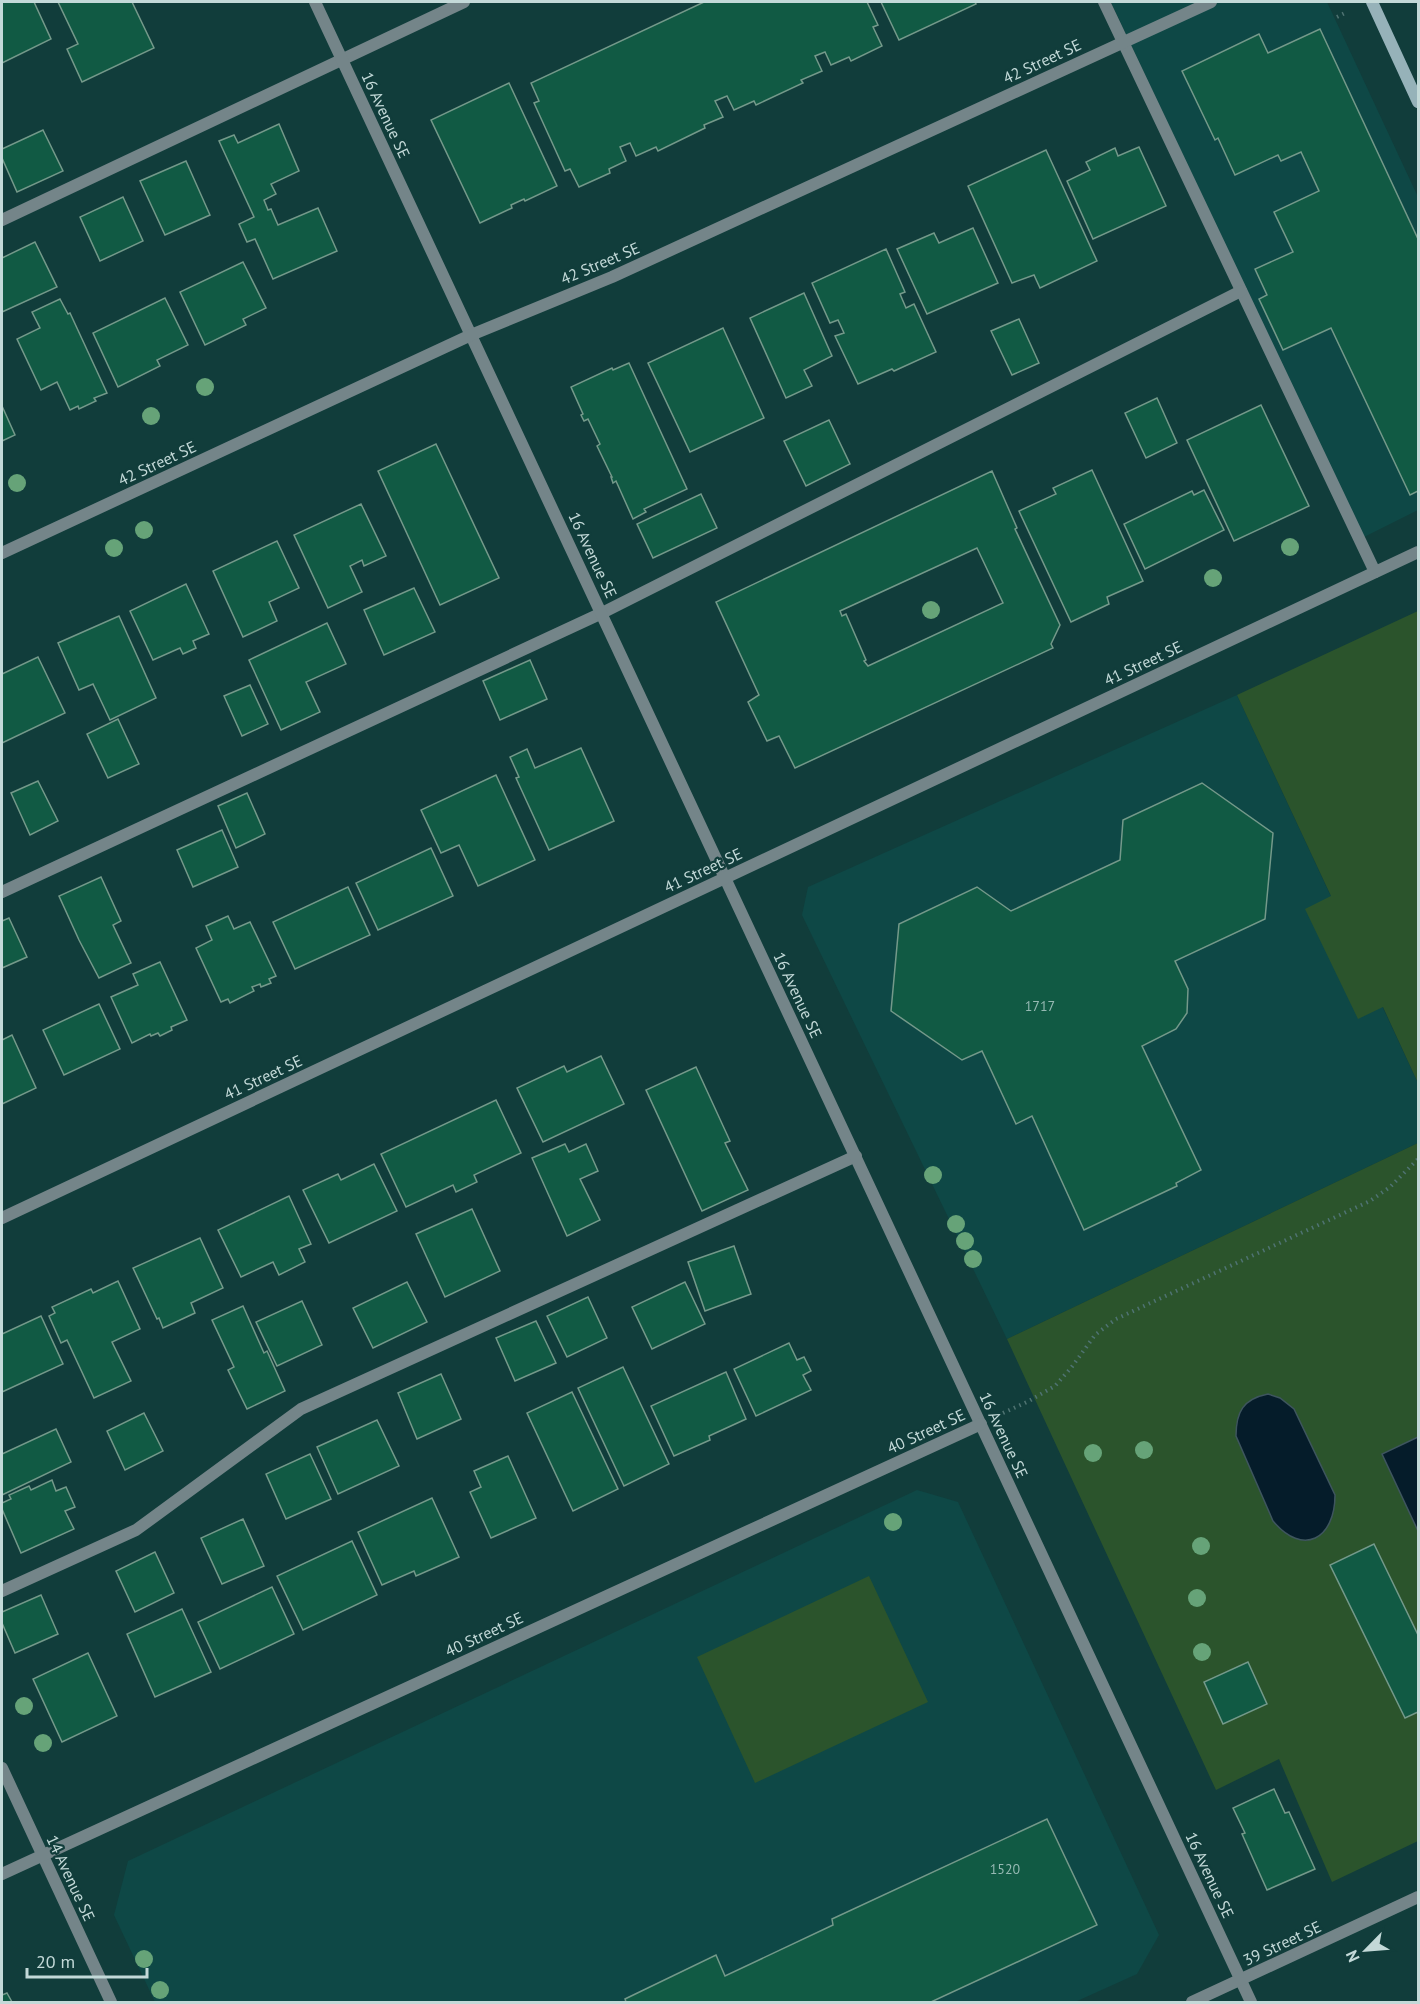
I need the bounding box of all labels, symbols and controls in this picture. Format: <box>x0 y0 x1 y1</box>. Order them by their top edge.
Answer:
street label: 42 Street SE <box>1000 34 1084 88</box>
street label: 16 Avenue SE <box>357 69 415 161</box>
street label: 42 Street SE <box>557 237 643 289</box>
street label: 42 Street SE <box>115 436 199 490</box>
street label: 16 Avenue SE <box>564 509 622 601</box>
street label: 41 Street SE <box>1101 636 1185 690</box>
street label: 41 Street SE <box>661 843 745 897</box>
street label: 16 Avenue SE <box>769 949 827 1041</box>
house number: 1717 <box>1025 997 1055 1015</box>
street label: 41 Street SE <box>221 1050 305 1104</box>
street label: 16 Avenue SE <box>975 1389 1033 1481</box>
street label: 40 Street SE <box>884 1404 968 1458</box>
street label: 40 Street SE <box>442 1607 526 1661</box>
street label: 16 Avenue SE <box>1181 1829 1239 1921</box>
street label: 14 Avenue SE <box>42 1832 100 1924</box>
house number: 1520 <box>990 1860 1021 1878</box>
street label: 39 Street SE <box>1240 1916 1324 1970</box>
north arrow <box>1336 1920 1396 1980</box>
scale bar <box>27 1941 147 1979</box>
text: N <box>1341 1947 1364 1965</box>
text: 20 m <box>36 1950 75 1973</box>

